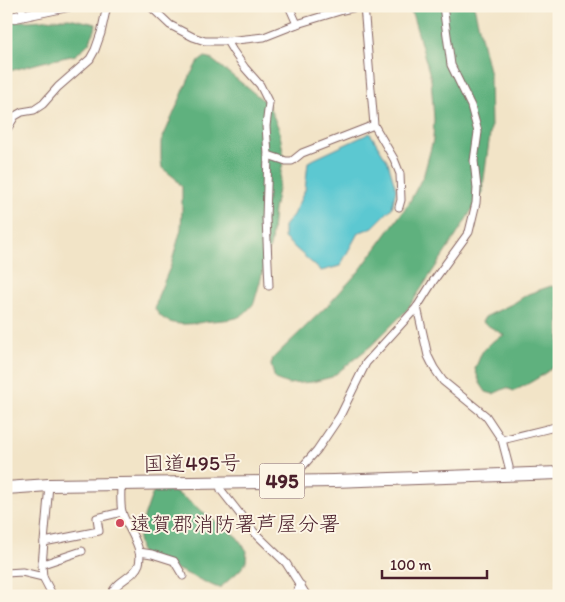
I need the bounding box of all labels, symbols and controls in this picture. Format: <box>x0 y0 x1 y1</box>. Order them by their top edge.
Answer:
street label: 国道495号 <box>143 450 241 476</box>
road number: 495 <box>260 464 304 498</box>
place label: 遠賀郡消防署芦屋分署 <box>130 511 340 536</box>
marker: 遠賀郡消防署芦屋分署 <box>114 517 126 529</box>
scale bar <box>382 547 488 579</box>
text: 100 m <box>390 556 432 574</box>

